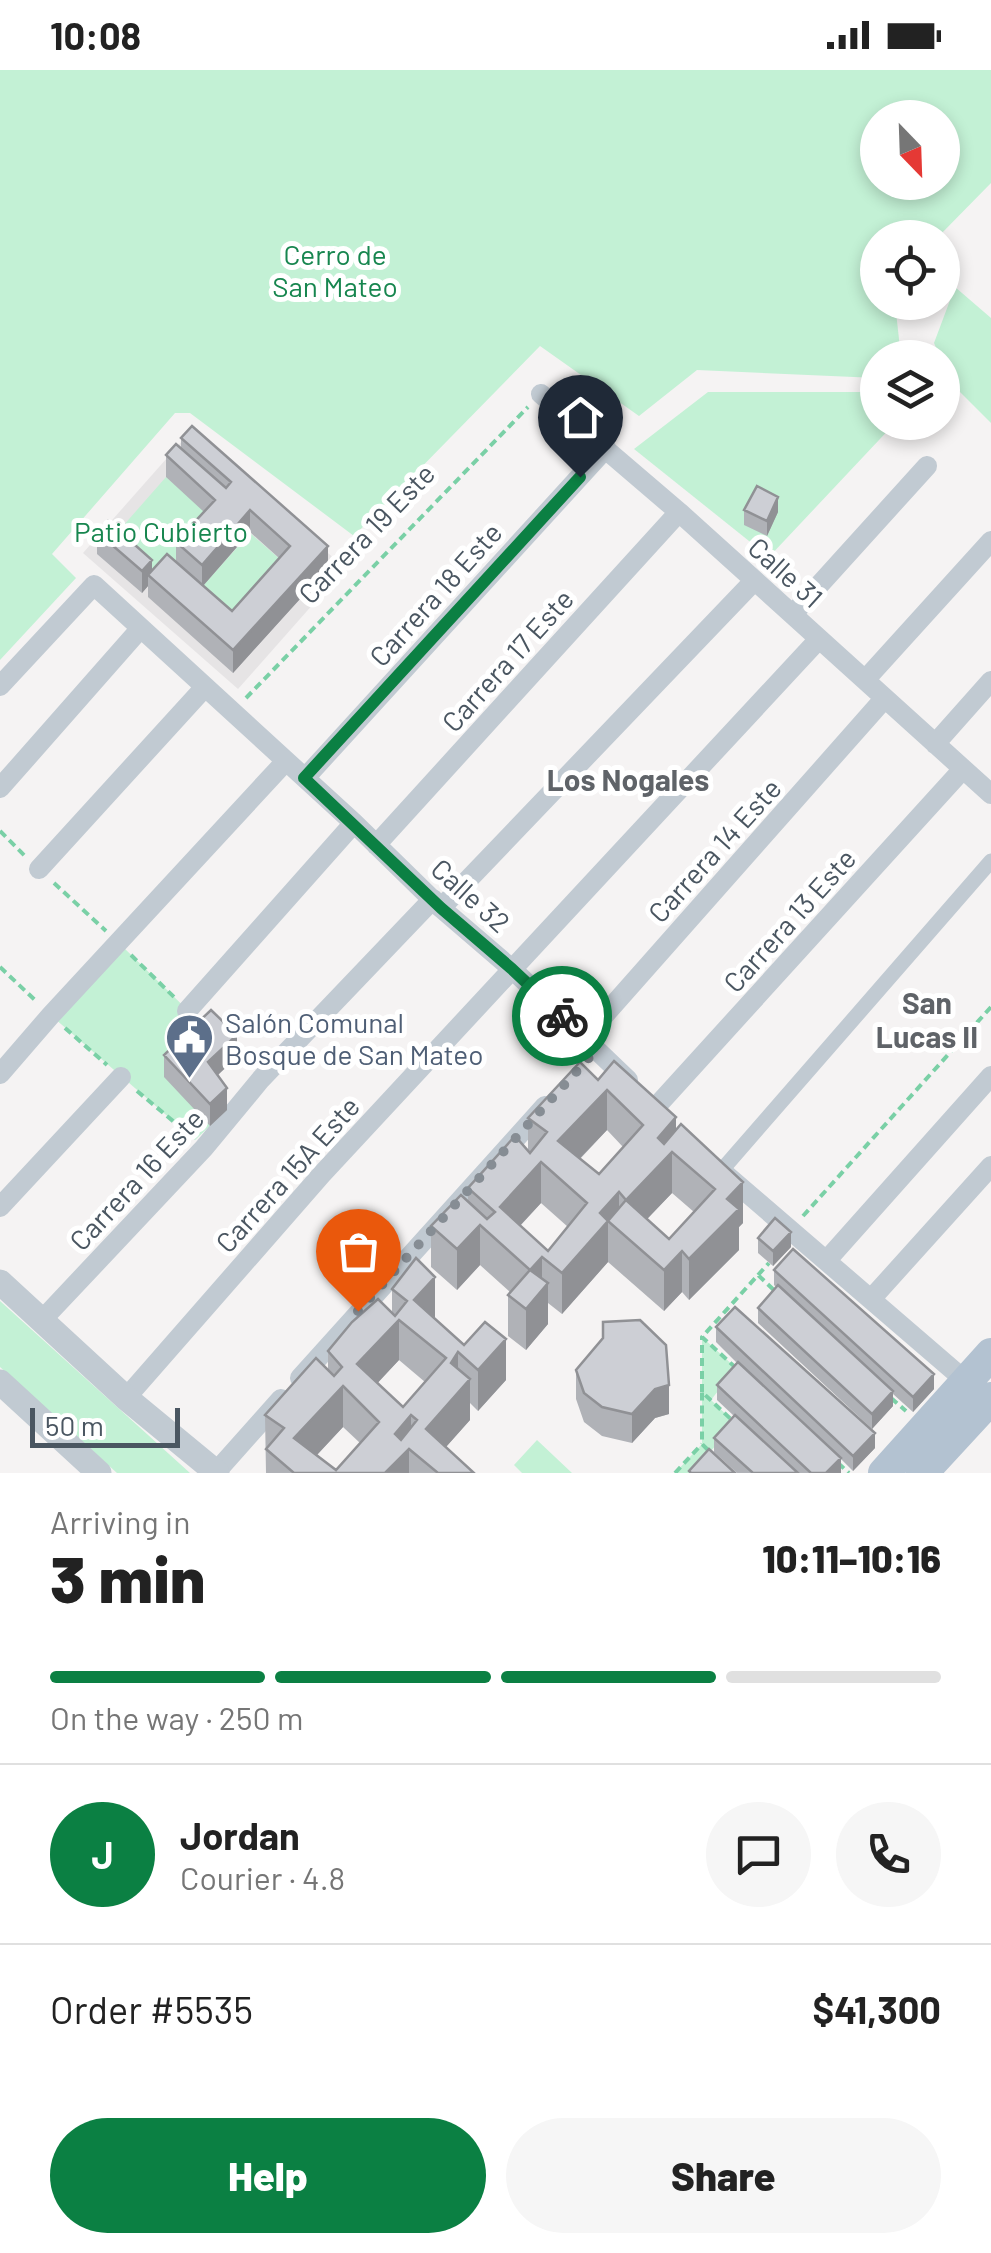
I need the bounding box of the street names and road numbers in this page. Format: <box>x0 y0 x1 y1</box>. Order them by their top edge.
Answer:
street label: Carrera 19 Este <box>291 456 441 610</box>
street label: Carrera 18 Este <box>362 515 508 673</box>
street label: Calle 31 <box>742 530 830 614</box>
street label: Carrera 17 Este <box>434 582 580 738</box>
street label: Carrera 14 Este <box>640 771 788 929</box>
street label: Carrera 13 Este <box>716 841 862 999</box>
street label: Calle 32 <box>425 851 517 939</box>
street label: Carrera 15A Este <box>208 1089 366 1259</box>
street label: Carrera 16 Este <box>62 1101 210 1257</box>

